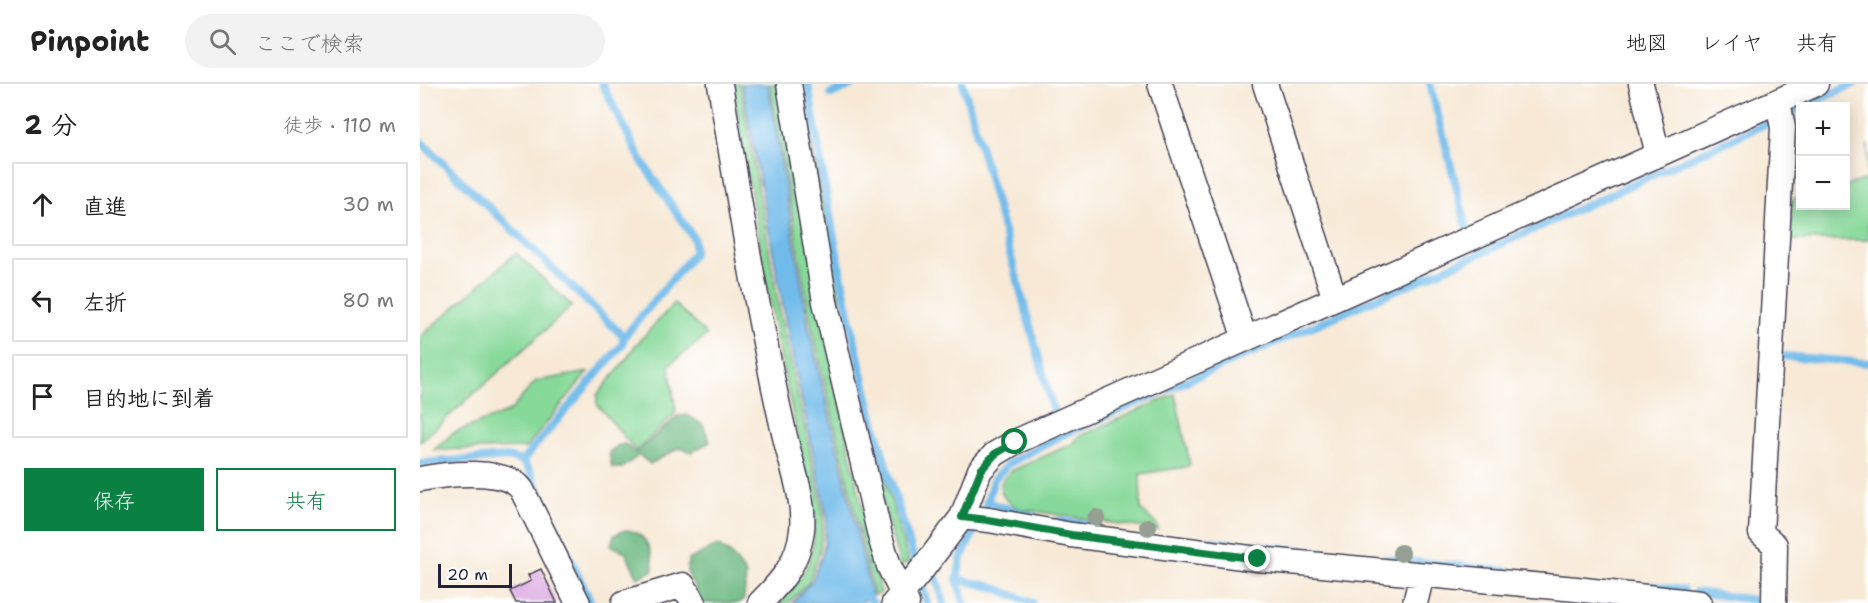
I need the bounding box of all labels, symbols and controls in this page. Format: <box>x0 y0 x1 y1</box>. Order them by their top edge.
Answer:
search box <box>185 14 605 68</box>
text: Pinpoint <box>30 22 149 60</box>
icon: search <box>206 25 239 58</box>
text: ここで検索 <box>254 29 364 58</box>
text: 地図 <box>1626 29 1668 57</box>
text: レイヤ <box>1701 29 1763 57</box>
text: 共有 <box>1796 29 1838 57</box>
map controls <box>1796 102 1850 210</box>
button: + <box>1796 102 1850 156</box>
text: 2 分 <box>24 107 77 142</box>
text: 徒歩 · 110 m <box>283 112 396 138</box>
button: − <box>1796 156 1850 210</box>
icon: ahead <box>26 188 59 221</box>
text: 30 m <box>342 191 394 217</box>
text: 直進 <box>83 192 127 221</box>
icon: left <box>26 284 59 317</box>
text: 80 m <box>342 287 394 313</box>
text: 左折 <box>83 288 127 317</box>
icon: arrive <box>26 380 59 413</box>
text: 目的地に到着 <box>83 384 215 413</box>
route start <box>1001 428 1027 454</box>
button: 保存 <box>24 468 204 531</box>
button: 共有 <box>216 468 396 531</box>
route end <box>1244 545 1270 571</box>
scale bar <box>438 561 512 588</box>
text: 20 m <box>447 564 488 585</box>

